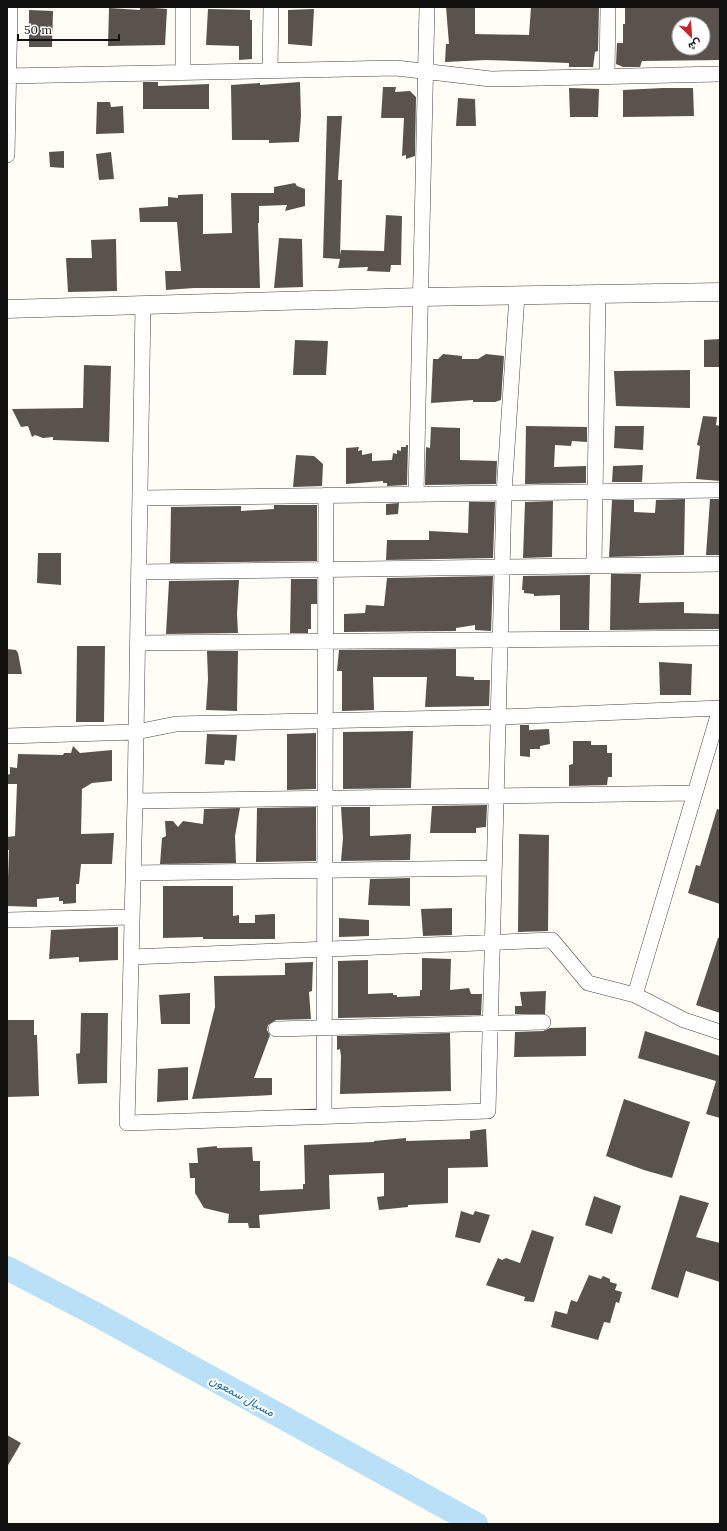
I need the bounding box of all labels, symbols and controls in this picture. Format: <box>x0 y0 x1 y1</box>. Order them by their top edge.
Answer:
scale bar <box>18 16 119 42</box>
north arrow <box>671 16 711 56</box>
text: 50 m <box>24 22 52 37</box>
text: ش <box>686 36 704 54</box>
water label: مسيال سمعون <box>207 1372 278 1421</box>

